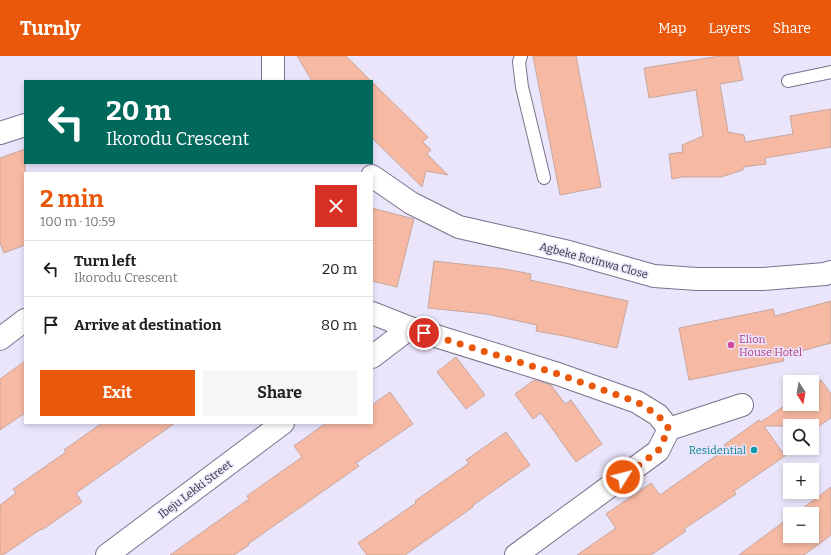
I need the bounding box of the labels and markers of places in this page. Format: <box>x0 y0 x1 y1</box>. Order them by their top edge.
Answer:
pin <box>407 316 441 350</box>
place label: Elion House Hotel <box>739 333 802 359</box>
marker: Elion House Hotel <box>726 340 736 350</box>
place label: Residential <box>689 444 746 457</box>
marker: Residential <box>749 445 759 455</box>

